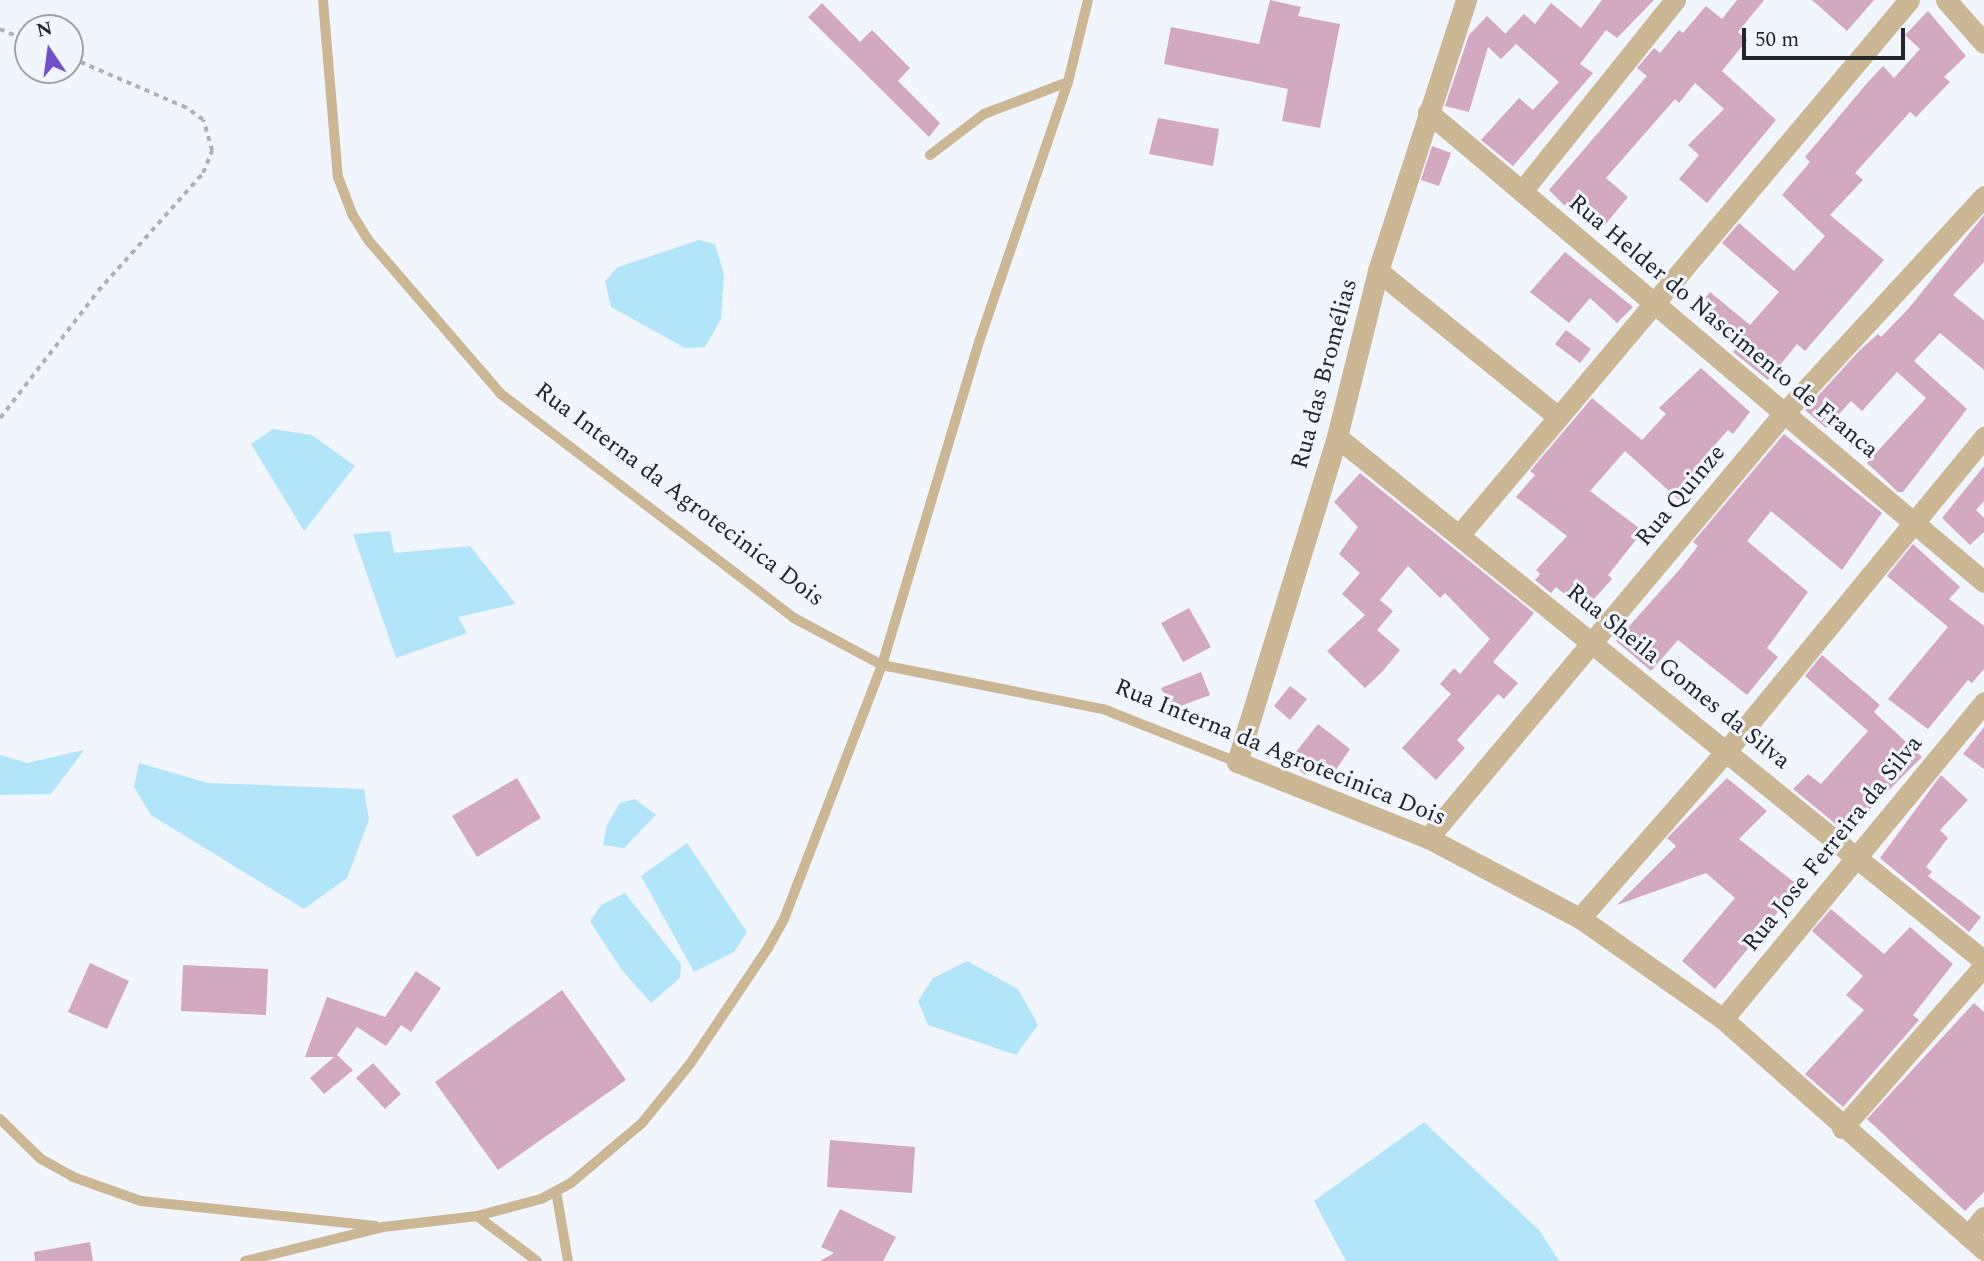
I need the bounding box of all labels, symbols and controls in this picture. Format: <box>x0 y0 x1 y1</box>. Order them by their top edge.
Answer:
north arrow <box>14 14 84 84</box>
text: N <box>34 14 55 46</box>
scale bar <box>1746 14 1909 58</box>
text: 50 m <box>1755 24 1799 56</box>
street label: Rua Helder do Nascimento de Franca <box>1562 189 1884 465</box>
street label: Rua das Bromélias <box>1286 276 1364 472</box>
street label: Rua Interna da Agrotecinica Dois <box>529 377 829 613</box>
street label: Rua Quinze <box>1630 439 1732 553</box>
street label: Rua Sheila Gomes da Silva <box>1560 578 1796 776</box>
street label: Rua Interna da Agrotecinica Dois <box>1110 673 1450 833</box>
street label: Rua Jose Ferreira da Silva <box>1737 730 1929 958</box>

